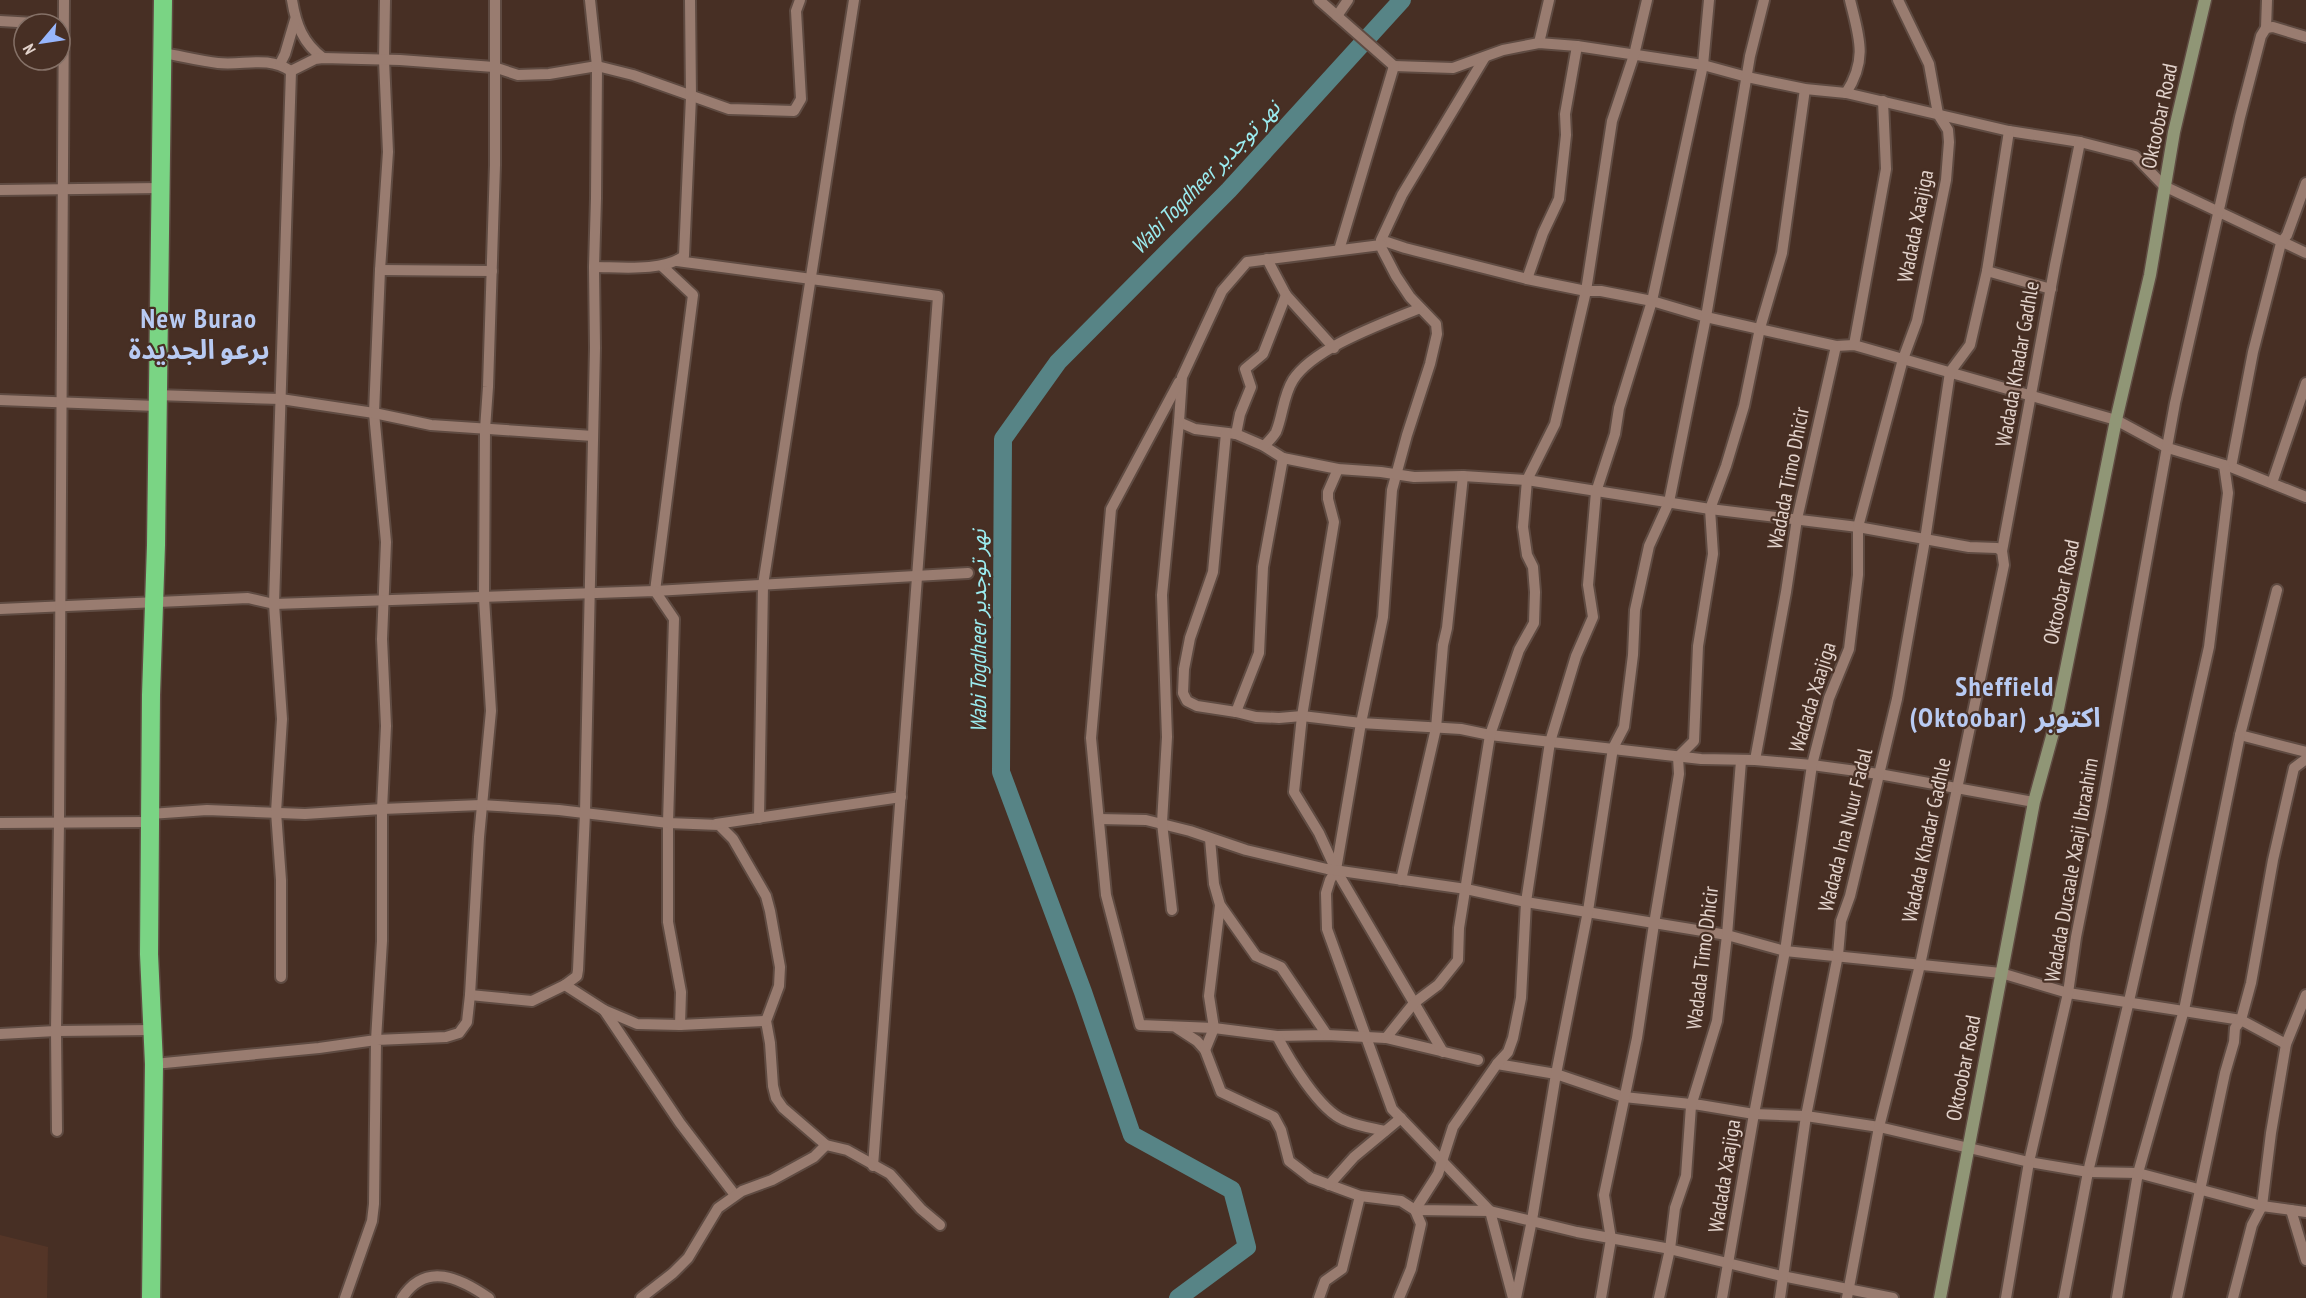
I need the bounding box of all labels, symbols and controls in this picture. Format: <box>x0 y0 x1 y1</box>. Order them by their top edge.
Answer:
north arrow <box>12 12 72 72</box>
text: N <box>18 41 40 58</box>
street label: Oktoobar Road <box>2135 61 2183 171</box>
water label: Wabi Togdheer نهر توجدير <box>1124 93 1287 260</box>
street label: Wadada Xaajiga <box>1891 167 1939 285</box>
street label: Wadada Khadar Gadhle <box>1989 279 2045 449</box>
district label: New Burao برعو الجديدة <box>128 301 270 366</box>
street label: Wadada Timo Dhicir <box>1761 404 1815 551</box>
water label: Wabi Togdheer نهر توجدير <box>964 527 992 733</box>
street label: Oktoobar Road <box>2037 537 2085 647</box>
street label: Wadada Xaajiga <box>1782 638 1842 756</box>
district label: Sheffield (Oktoobar) اكتوبر <box>1909 669 2101 734</box>
street label: Wadada Ina Nuur Fadal <box>1812 745 1878 914</box>
street label: Wadada Khadar Gadhle <box>1895 755 1957 925</box>
street label: Wadada Ducaale Xaaji Ibraahim <box>2038 756 2104 984</box>
street label: Wadada Timo Dhicir <box>1680 884 1724 1031</box>
street label: Oktoobar Road <box>1940 1013 1986 1123</box>
street label: Wadada Xaajiga <box>1702 1118 1746 1234</box>

